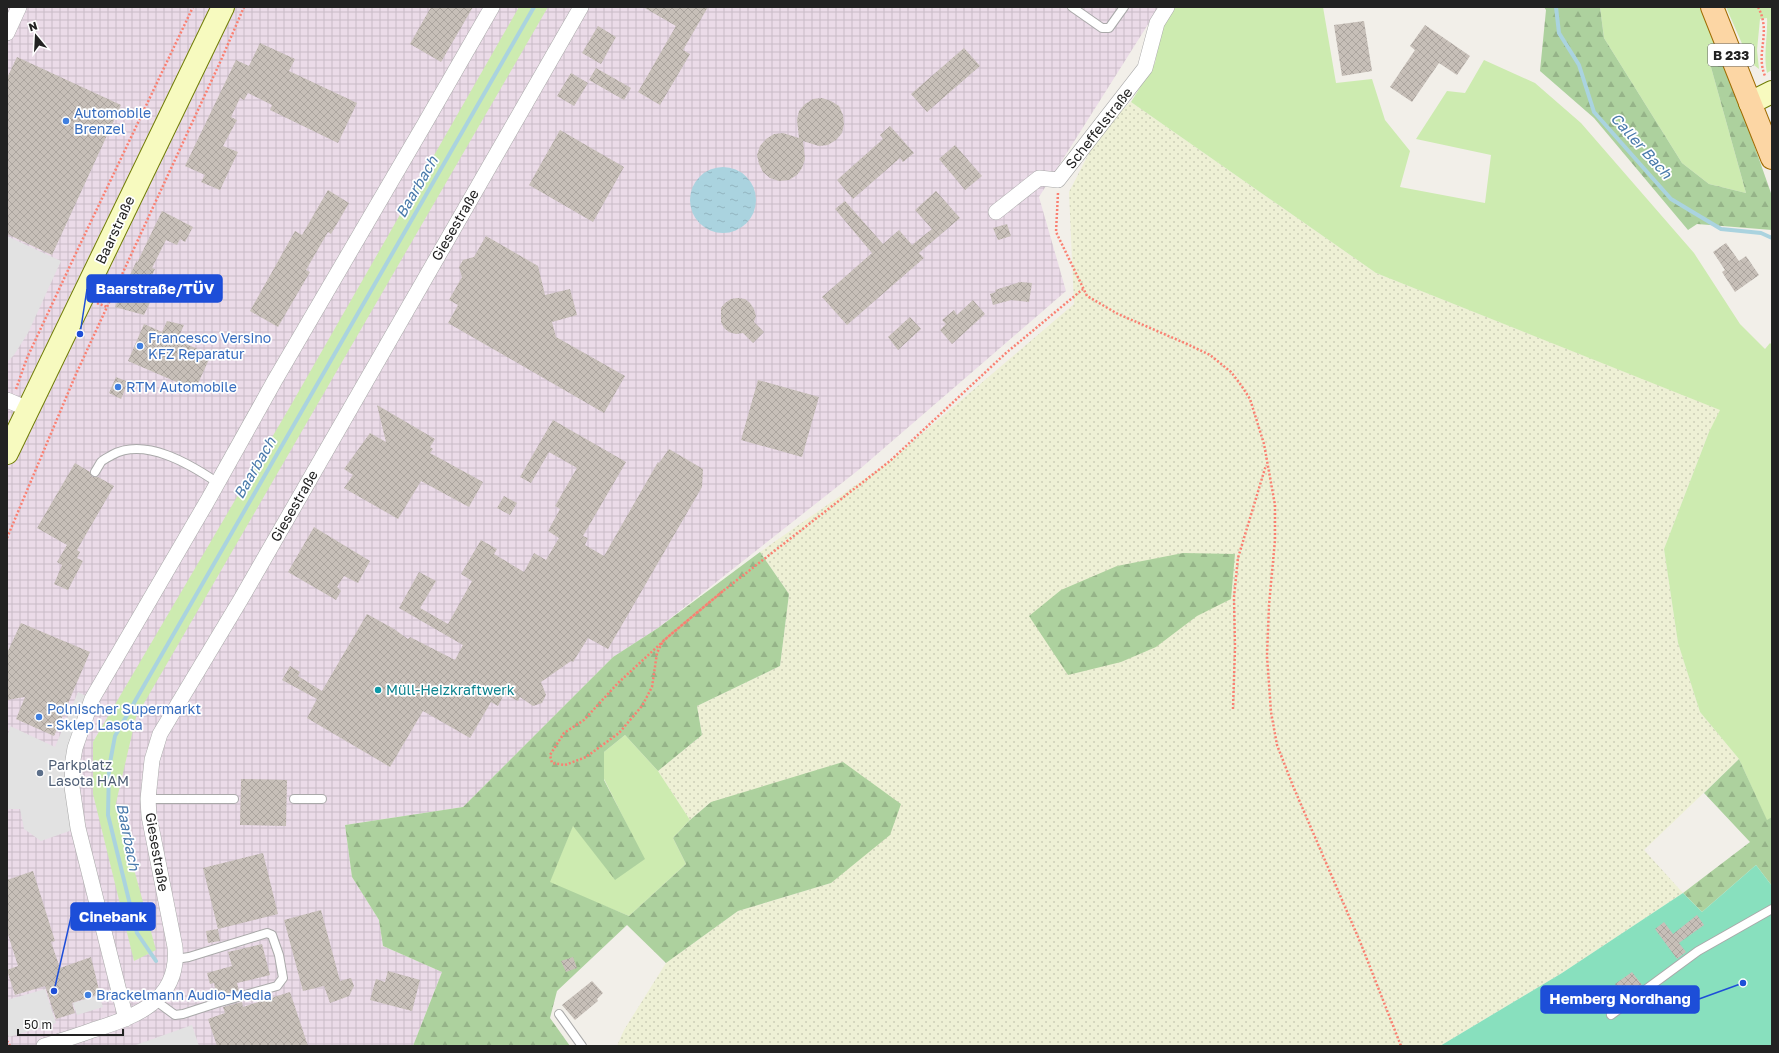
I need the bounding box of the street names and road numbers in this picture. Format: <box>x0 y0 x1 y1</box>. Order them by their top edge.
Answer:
road number: B 233 <box>1708 44 1754 66</box>
street label: Scheffelstraße <box>1062 84 1136 172</box>
street label: Giesestraße <box>427 186 482 264</box>
street label: Baarstraße <box>91 193 138 267</box>
street label: Giesestraße <box>266 467 321 545</box>
street label: Giesestraße <box>142 811 173 893</box>

